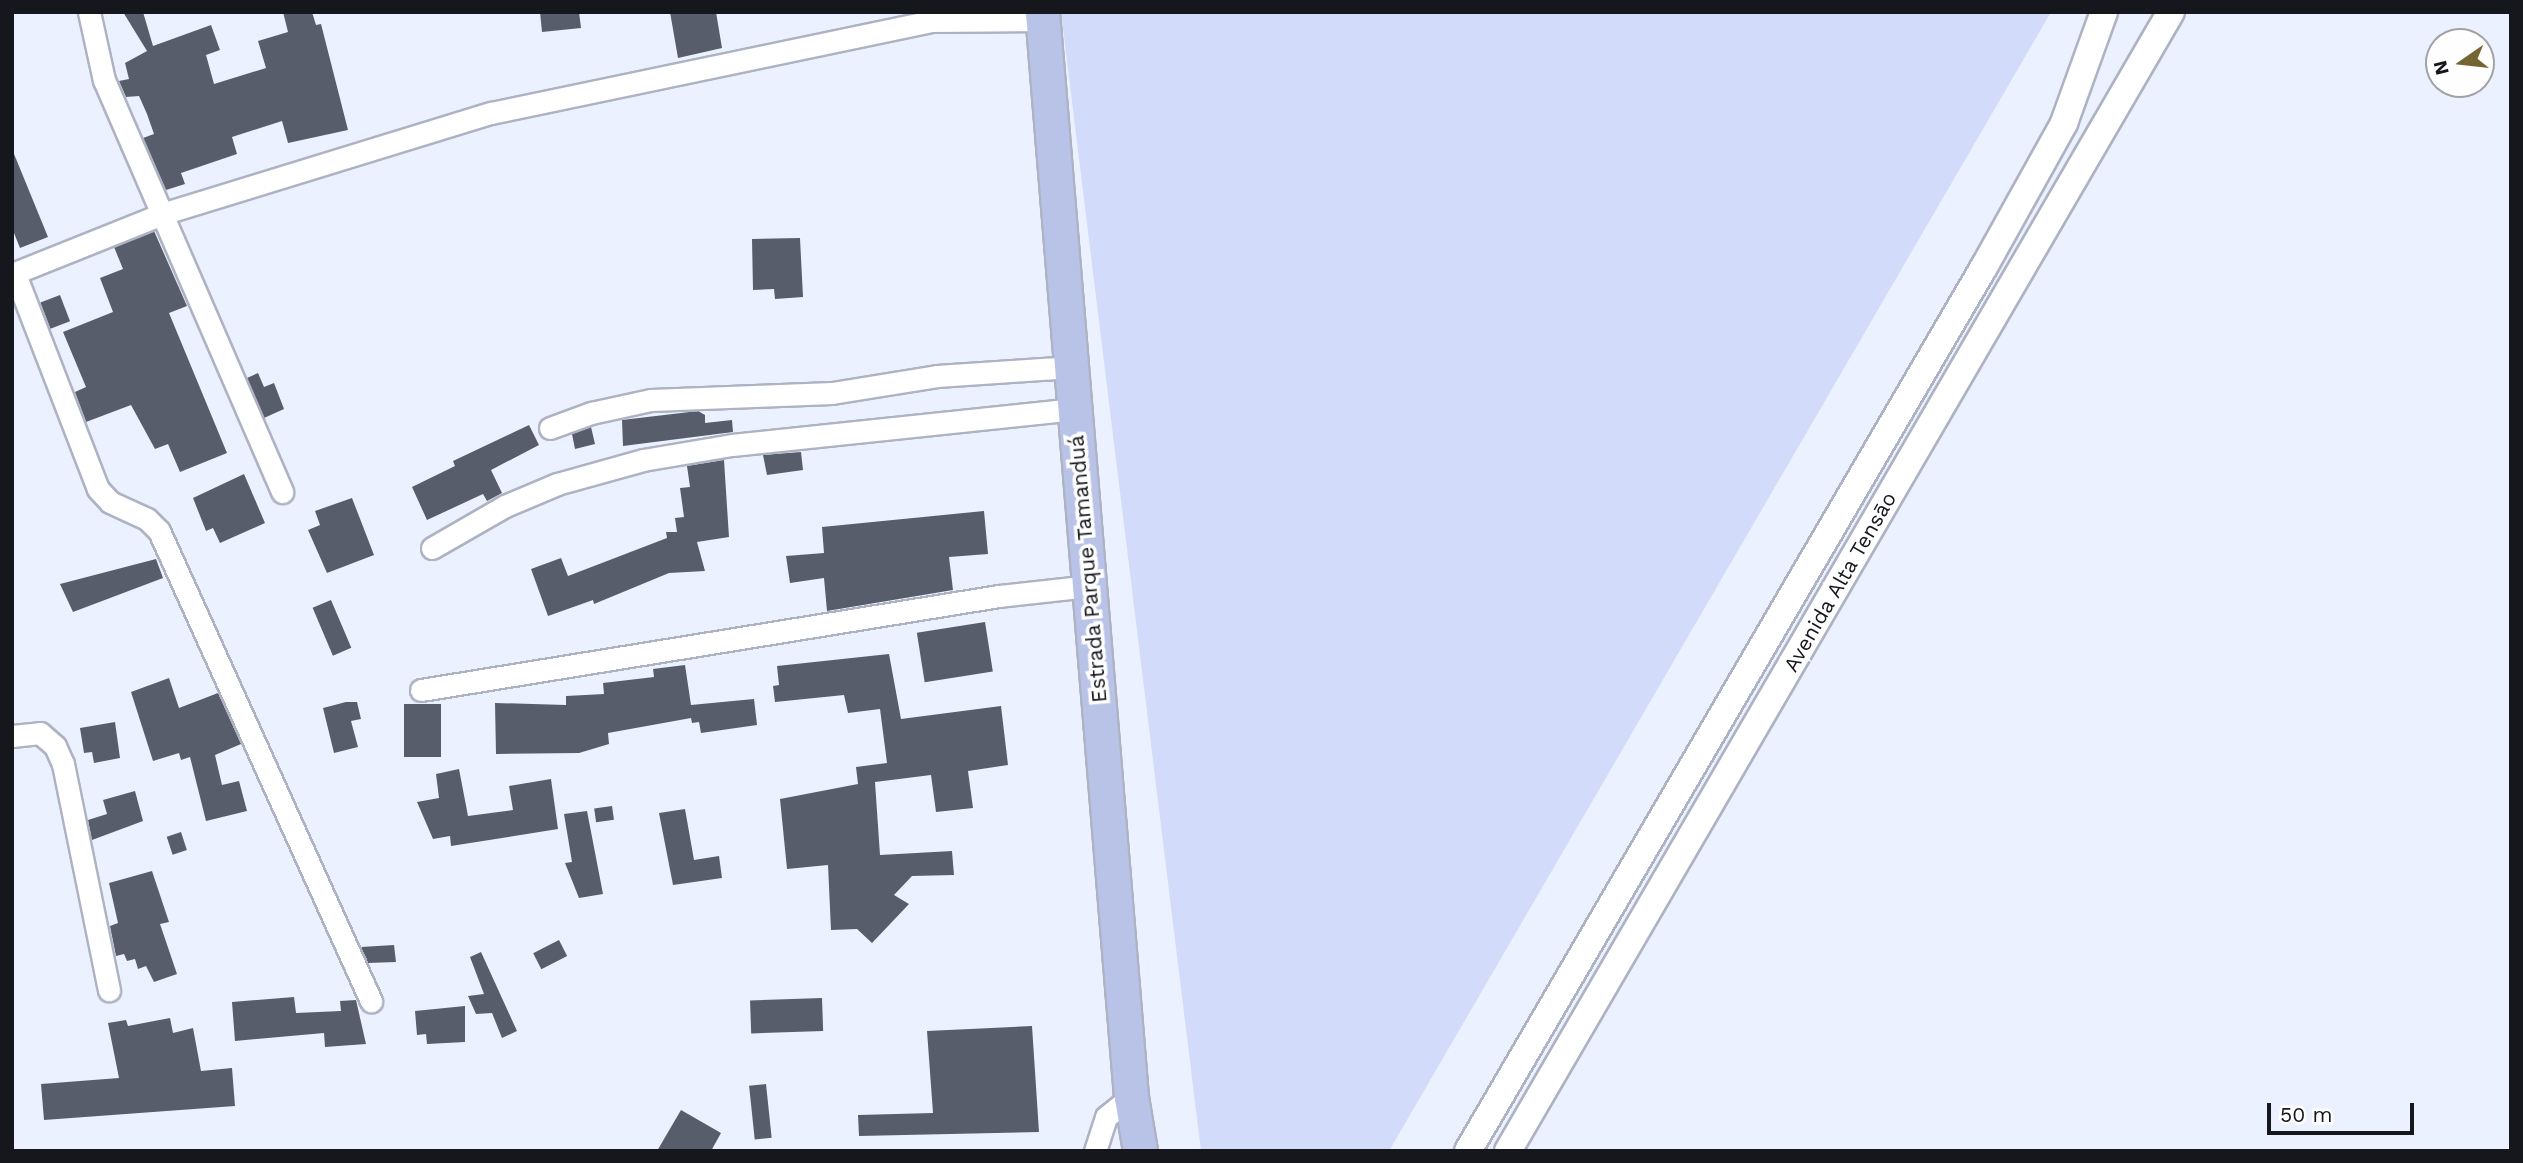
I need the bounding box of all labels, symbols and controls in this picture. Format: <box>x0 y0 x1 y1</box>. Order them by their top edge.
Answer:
north arrow <box>2425 28 2495 98</box>
text: N <box>2428 58 2454 77</box>
street label: Estrada Parque Tamanduá <box>1064 434 1112 704</box>
street label: Avenida Alta Tensāo <box>1778 487 1902 677</box>
scale bar <box>2271 1090 2418 1134</box>
text: 50 m <box>2280 1102 2332 1127</box>

